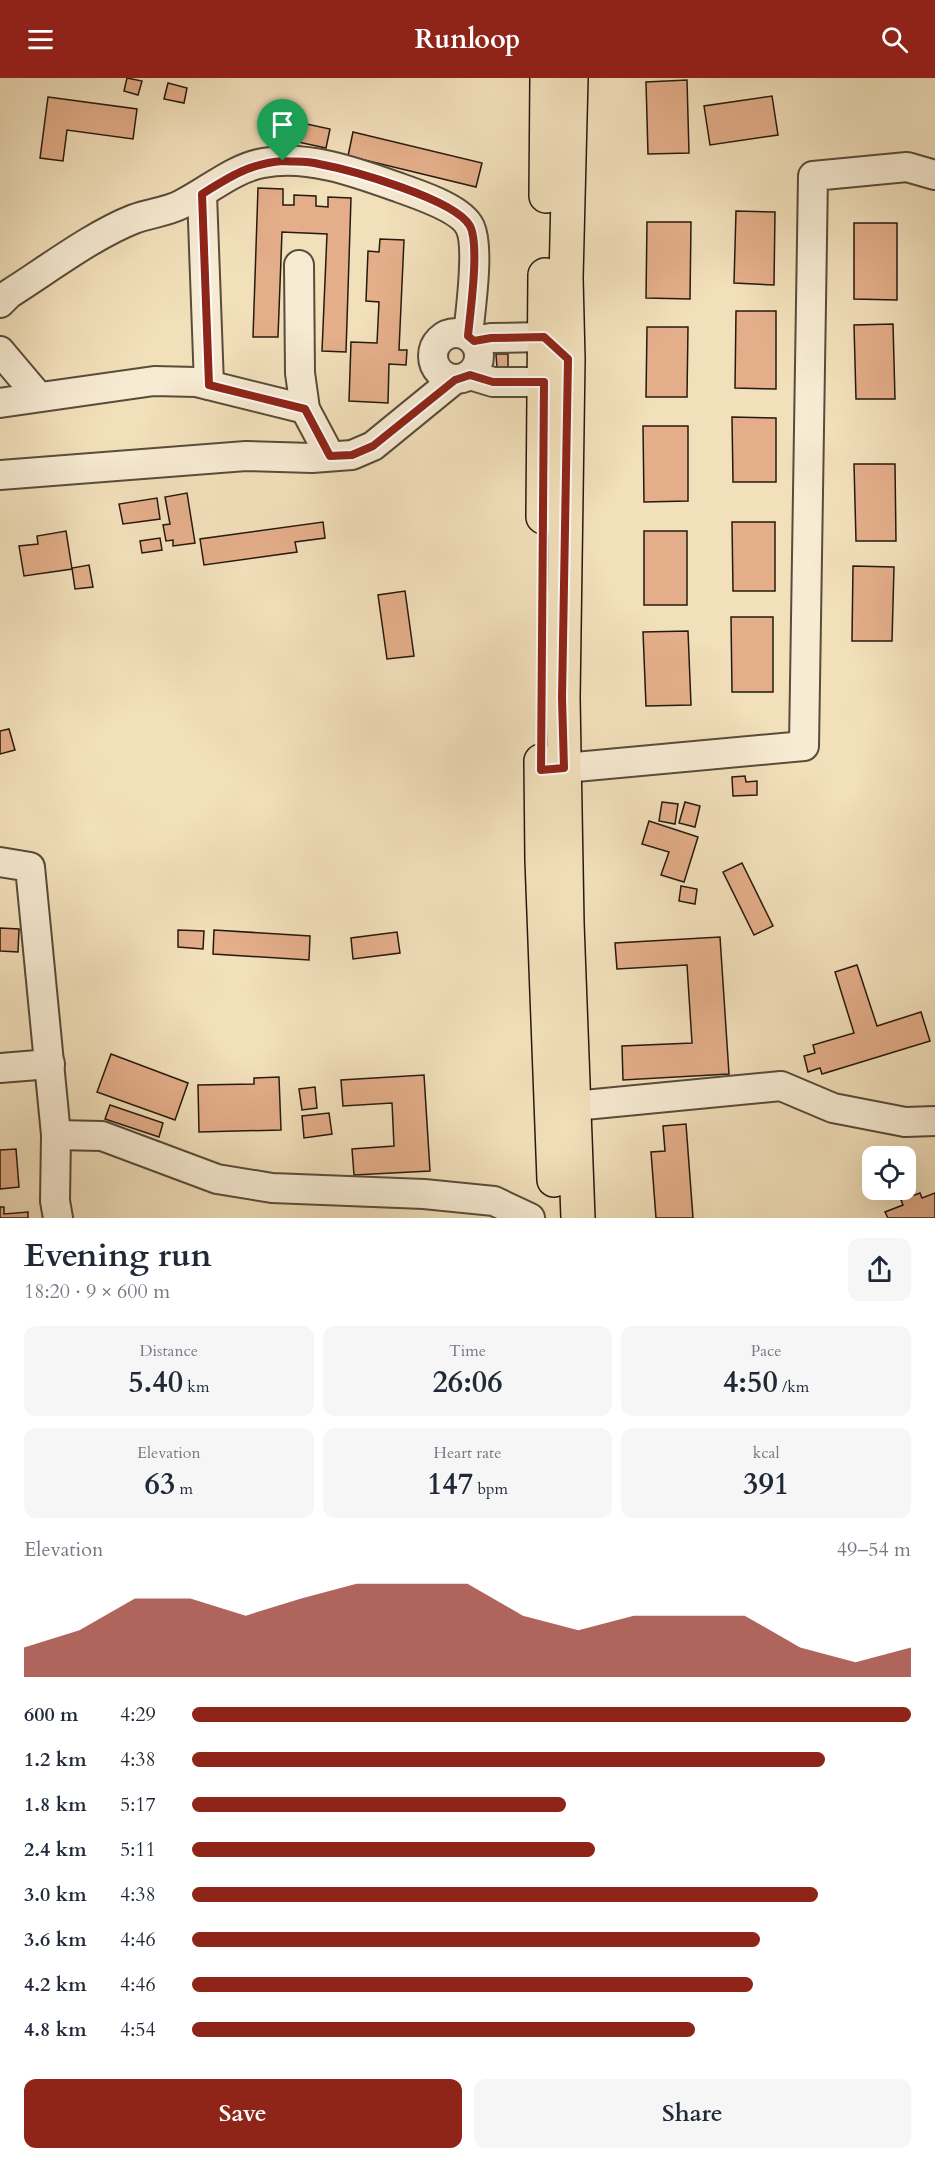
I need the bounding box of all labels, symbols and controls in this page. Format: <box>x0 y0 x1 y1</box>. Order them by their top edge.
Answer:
text: Runloop <box>415 21 520 58</box>
icon: menu <box>24 23 57 56</box>
icon: search <box>878 23 911 56</box>
pin <box>257 99 308 161</box>
icon: arrive <box>266 108 299 141</box>
map controls <box>862 1146 916 1200</box>
button: locate <box>862 1146 916 1200</box>
text: Evening run <box>24 1233 212 1278</box>
button: share <box>848 1238 911 1301</box>
text: 18:20 · 9 × 600 m <box>24 1278 170 1305</box>
text: Distance <box>140 1340 198 1362</box>
text: Time <box>449 1340 486 1362</box>
text: Pace <box>751 1340 782 1362</box>
text: 5.40 <box>128 1362 183 1403</box>
text: 26:06 <box>432 1362 503 1403</box>
text: 4:50 <box>723 1362 778 1403</box>
text: km <box>183 1376 209 1398</box>
text: /km <box>778 1376 809 1398</box>
text: Elevation <box>137 1442 201 1464</box>
text: Heart rate <box>434 1442 501 1464</box>
text: kcal <box>753 1442 780 1464</box>
text: 63 <box>145 1464 175 1505</box>
text: 147 <box>427 1464 473 1505</box>
text: 391 <box>743 1464 789 1505</box>
text: m <box>175 1478 193 1500</box>
text: bpm <box>473 1478 508 1500</box>
text: Elevation <box>24 1536 103 1563</box>
text: 49–54 m <box>837 1536 911 1563</box>
text: 600 m <box>24 1701 79 1728</box>
text: 4:29 <box>120 1701 156 1728</box>
text: 1.2 km <box>24 1746 87 1773</box>
text: 4:38 <box>120 1746 156 1773</box>
text: 1.8 km <box>24 1791 87 1818</box>
text: 5:17 <box>120 1791 156 1818</box>
text: 2.4 km <box>24 1836 87 1863</box>
text: 5:11 <box>120 1836 156 1863</box>
text: 3.0 km <box>24 1881 87 1908</box>
text: 4:38 <box>120 1881 156 1908</box>
text: 3.6 km <box>24 1926 87 1953</box>
text: 4:46 <box>120 1926 156 1953</box>
text: 4.2 km <box>24 1971 87 1998</box>
text: 4:46 <box>120 1971 156 1998</box>
text: 4.8 km <box>24 2016 87 2043</box>
text: 4:54 <box>120 2016 156 2043</box>
button: Save <box>24 2079 462 2148</box>
button: Share <box>474 2079 911 2148</box>

